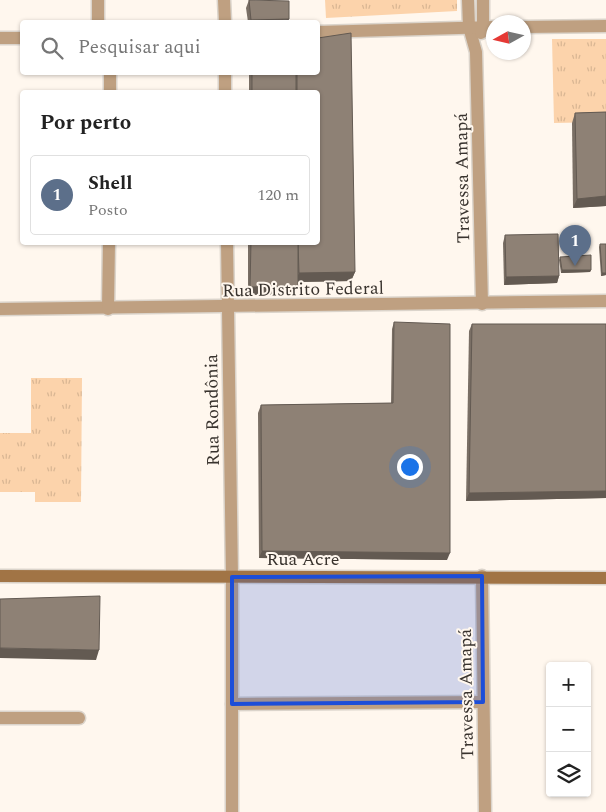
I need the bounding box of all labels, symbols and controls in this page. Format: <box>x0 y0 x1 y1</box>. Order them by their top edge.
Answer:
north arrow <box>486 15 531 60</box>
search box <box>20 20 320 75</box>
text: Pesquisar aqui <box>78 33 201 62</box>
icon: search <box>38 34 66 62</box>
text: Por perto <box>40 107 131 139</box>
street label: Travessa Amapá <box>448 112 477 243</box>
text: Shell <box>88 169 132 198</box>
text: 1 <box>53 183 61 207</box>
text: 120 m <box>257 183 299 207</box>
text: Posto <box>88 198 128 222</box>
pin: 1 <box>559 225 591 266</box>
street label: Rua Distrito Federal <box>222 275 384 304</box>
street label: Rua Rondônia <box>198 354 227 466</box>
your location <box>397 454 423 480</box>
street label: Rua Acre <box>267 546 339 573</box>
street label: Travessa Amapá <box>452 628 481 759</box>
map controls <box>546 662 591 797</box>
button: + <box>546 662 591 707</box>
button: − <box>546 707 591 752</box>
button: layers <box>546 752 591 797</box>

